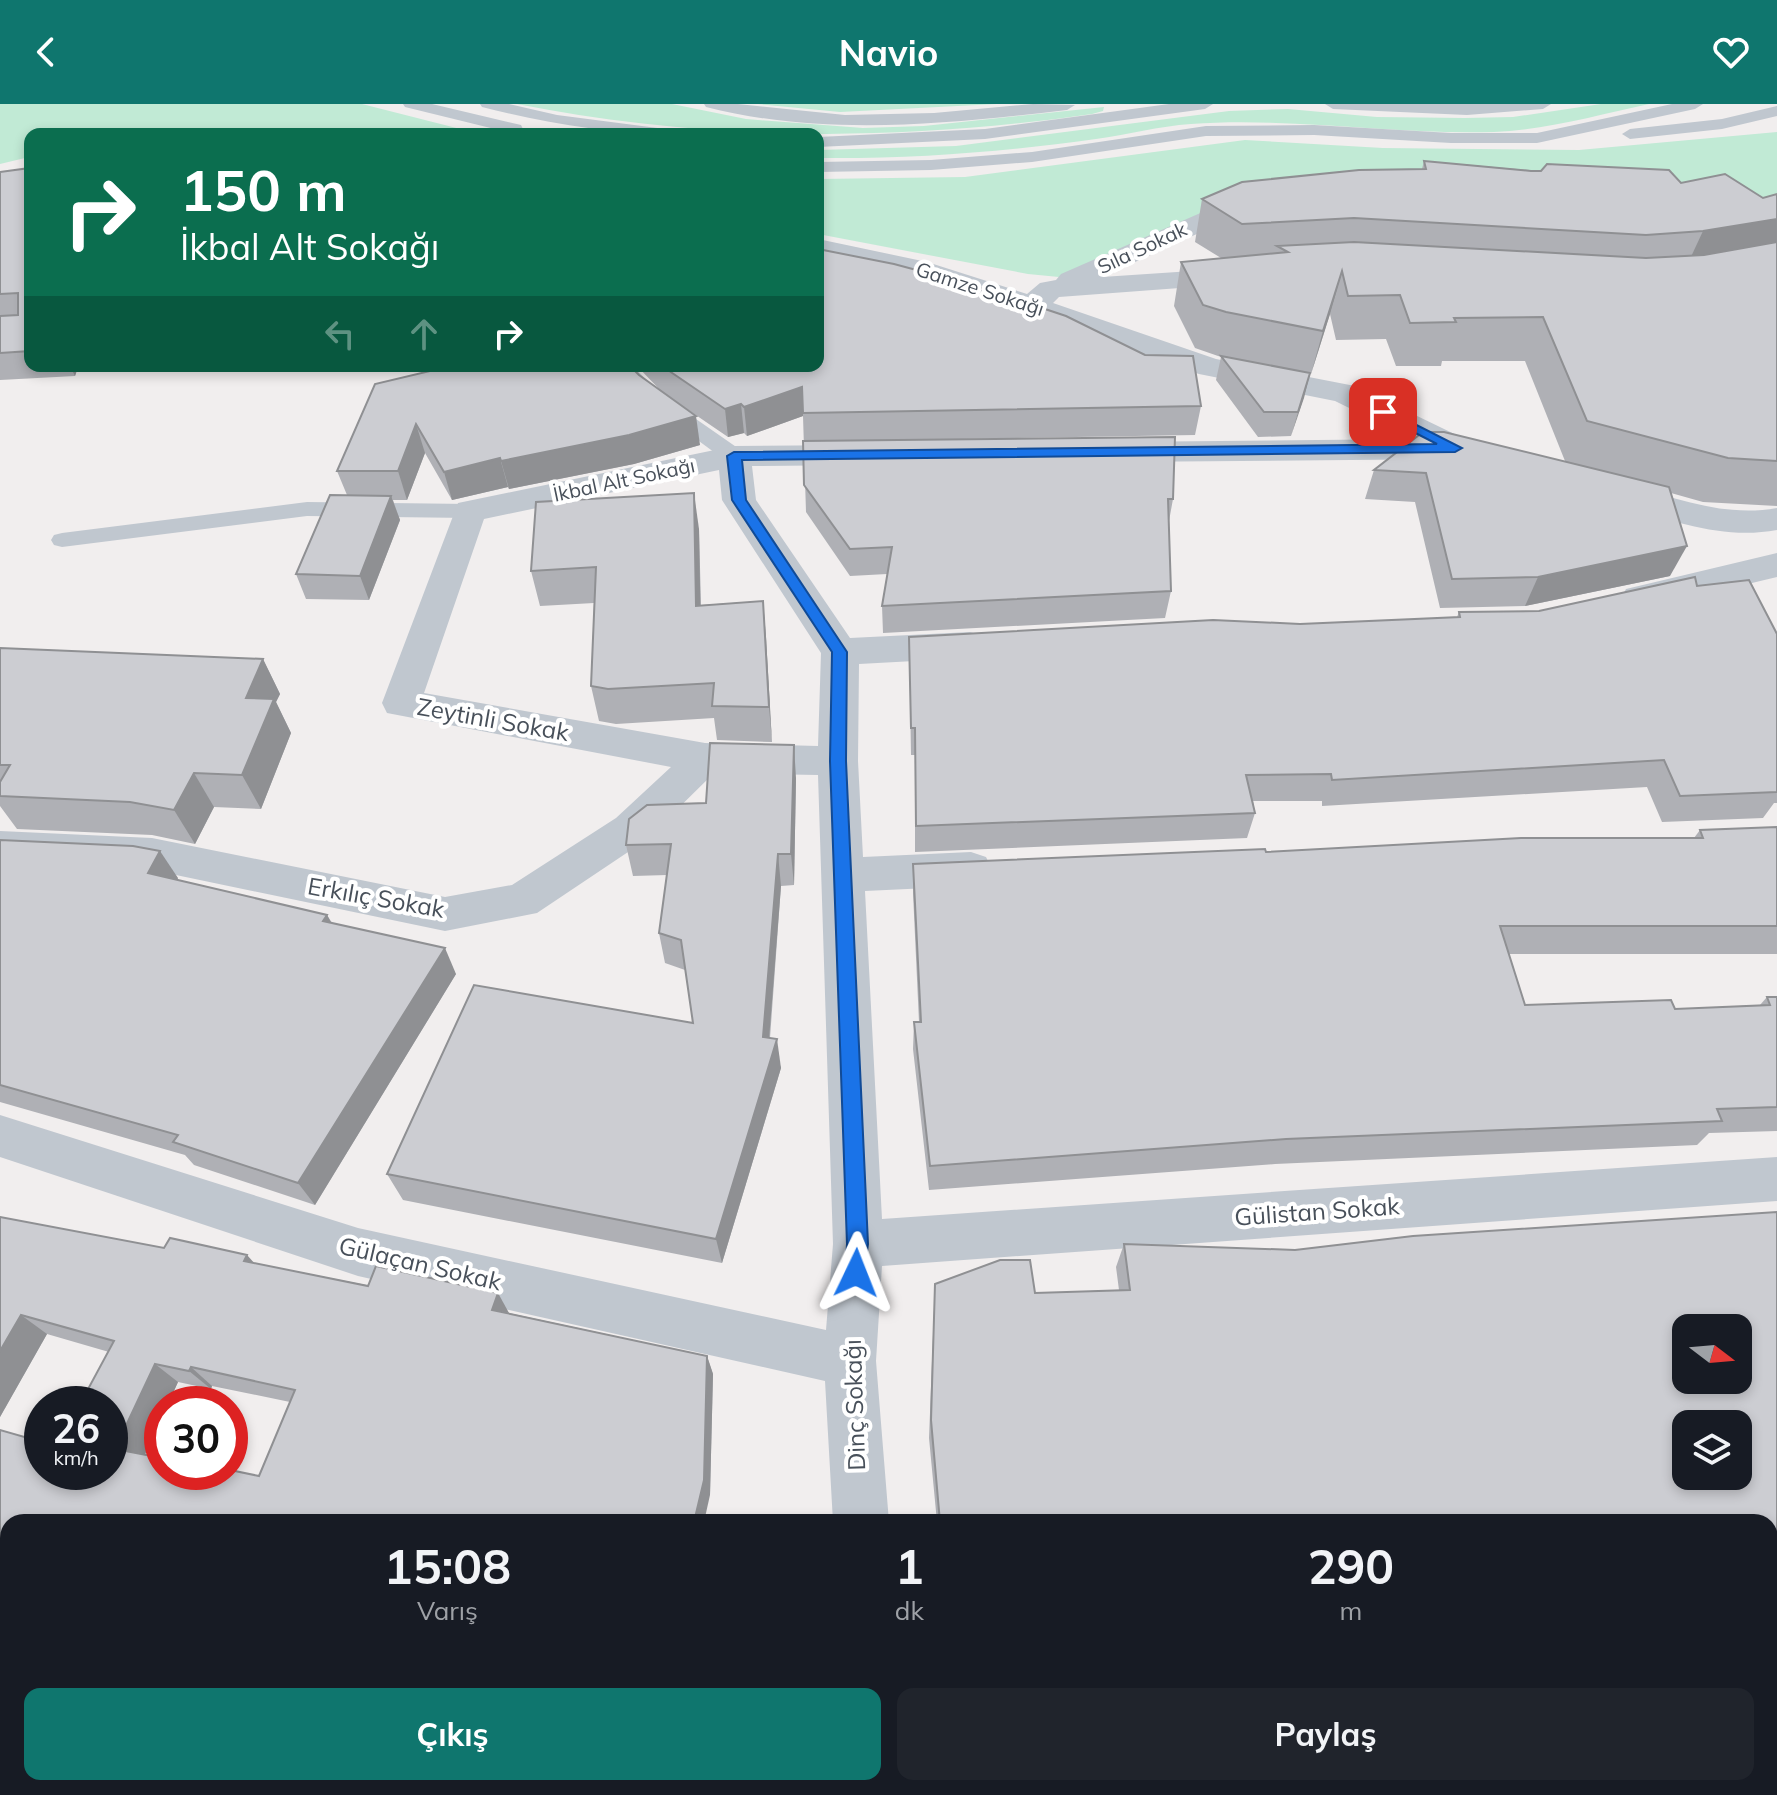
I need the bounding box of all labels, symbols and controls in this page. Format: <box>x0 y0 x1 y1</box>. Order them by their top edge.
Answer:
icon: back <box>24 30 68 74</box>
text: Navio <box>839 30 938 75</box>
icon: heart <box>1709 30 1753 74</box>
text: 150 m <box>180 155 347 225</box>
icon: right <box>48 160 152 264</box>
street label: Sıla Sokak <box>1093 216 1191 279</box>
text: İkbal Alt Sokağı <box>180 224 439 269</box>
street label: Gamze Sokağı <box>913 256 1047 321</box>
icon: left <box>318 312 362 356</box>
icon: ahead <box>402 312 446 356</box>
icon: right <box>486 312 530 356</box>
pin <box>1349 378 1417 446</box>
icon: arrive <box>1361 390 1405 434</box>
street label: İkbal Alt Sokağı <box>551 452 697 507</box>
street label: Zeytinli Sokak <box>415 691 572 747</box>
street label: Erkılıç Sokak <box>306 870 447 924</box>
street label: Gülistan Sokak <box>1233 1190 1401 1232</box>
street label: Gülaçan Sokak <box>336 1230 505 1296</box>
position arrow <box>814 1231 898 1315</box>
north arrow <box>1672 1314 1752 1394</box>
map controls <box>1672 1314 1752 1490</box>
street label: Dinç Sokağı <box>837 1339 871 1471</box>
speed limit sign: 30 <box>144 1386 248 1490</box>
text: 26 <box>52 1403 100 1453</box>
button: layers <box>1672 1410 1752 1490</box>
text: km/h <box>53 1445 99 1470</box>
text: 15:08 <box>384 1536 511 1596</box>
text: 1 <box>895 1536 924 1596</box>
text: 290 <box>1308 1536 1394 1596</box>
text: Varış <box>417 1594 478 1627</box>
text: dk <box>895 1594 924 1627</box>
text: m <box>1339 1594 1362 1627</box>
button: Çıkış <box>24 1688 881 1780</box>
button: Paylaş <box>897 1688 1754 1780</box>

